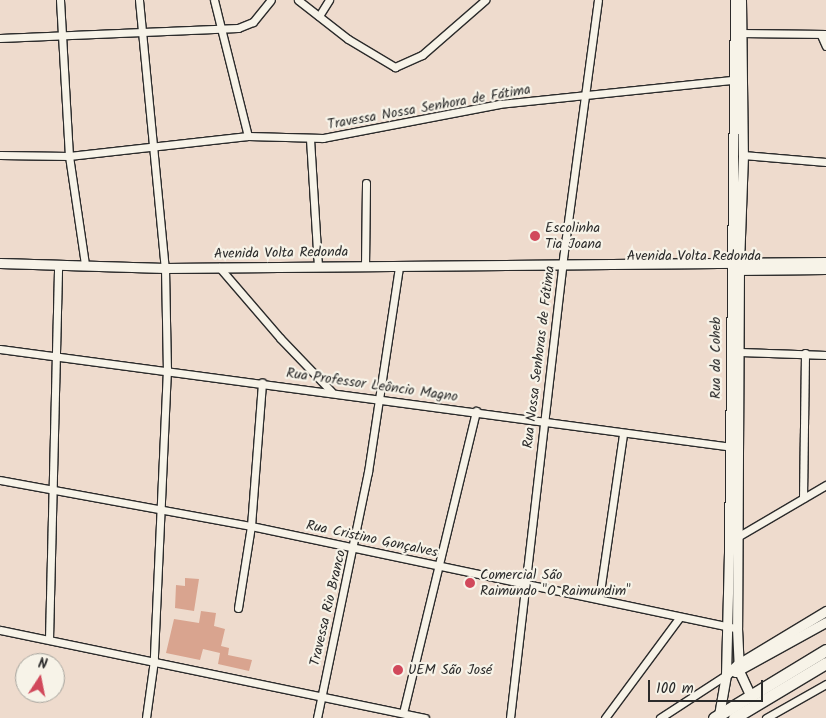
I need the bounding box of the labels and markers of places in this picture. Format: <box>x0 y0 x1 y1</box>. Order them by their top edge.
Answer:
place label: Escolinha Tia Joana <box>545 220 601 252</box>
marker: Escolinha Tia Joana <box>529 230 541 242</box>
place label: Comercial São Raimundo "O Raimundim" <box>480 567 631 600</box>
marker: Comercial São Raimundo "O Raimundim" <box>464 577 476 589</box>
place label: UEM São José <box>408 662 492 678</box>
marker: UEM São José <box>392 664 404 676</box>

